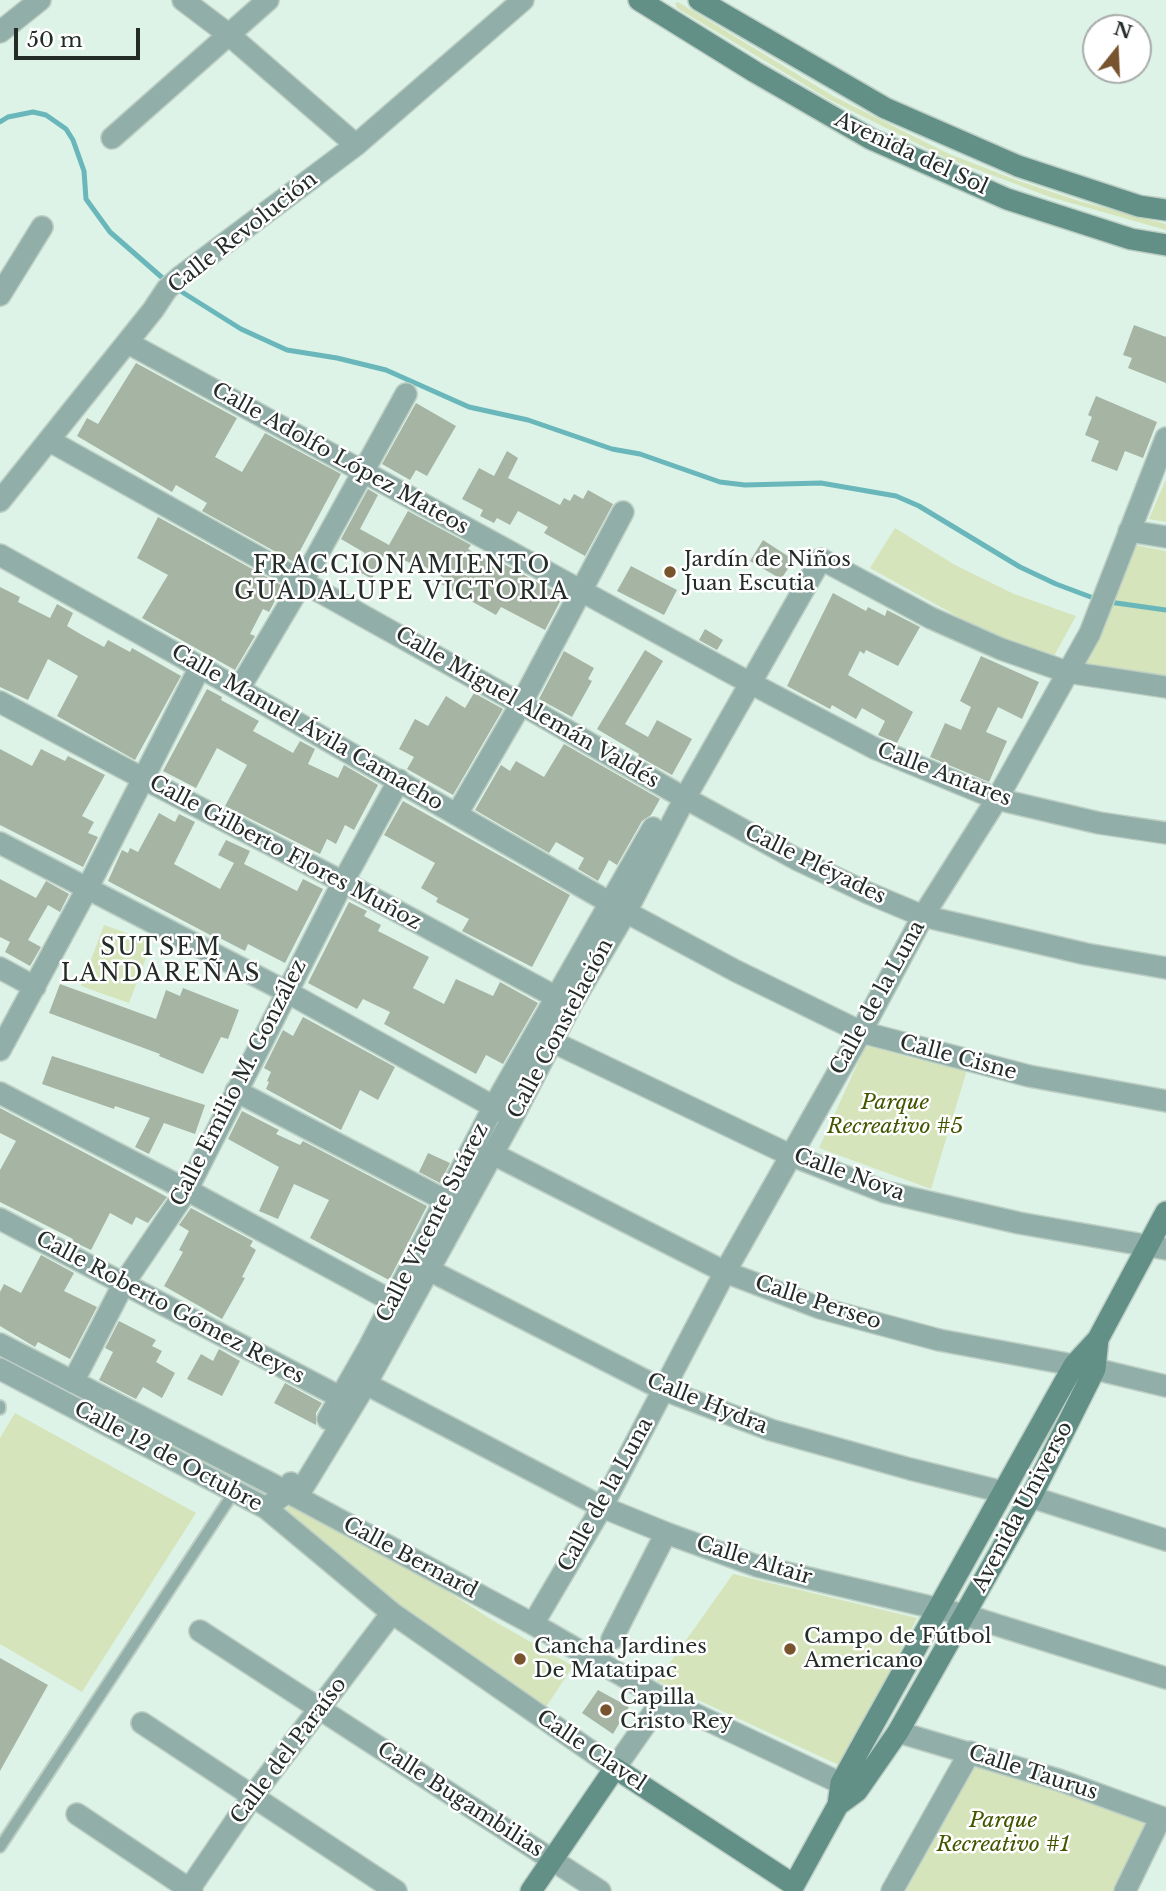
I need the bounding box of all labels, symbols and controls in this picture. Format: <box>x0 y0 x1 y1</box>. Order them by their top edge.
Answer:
scale bar <box>18 14 144 58</box>
north arrow <box>1082 14 1152 84</box>
text: N <box>1111 17 1135 44</box>
text: 50 m <box>27 27 82 53</box>
street label: Avenida del Sol <box>830 107 992 201</box>
street label: Calle Revolución <box>164 167 322 299</box>
street label: Calle Adolfo López Mateos <box>207 378 473 540</box>
place label: Jardín de Niños Juan Escutia <box>684 547 851 597</box>
district label: FRACCIONAMIENTO GUADALUPE VICTORIA <box>236 553 568 607</box>
marker: Jardín de Niños Juan Escutia <box>662 564 678 580</box>
street label: Calle Miguel Alemán Valdés <box>391 622 663 794</box>
street label: Calle Manuel Ávila Camacho <box>167 640 447 816</box>
street label: Calle Antares <box>873 738 1015 812</box>
street label: Calle Gilberto Flores Muñoz <box>145 770 425 936</box>
street label: Calle Pléyades <box>740 820 890 910</box>
street label: Calle de la Luna <box>825 917 931 1079</box>
district label: SUTSEM LANDAREÑAS <box>62 935 260 989</box>
street label: Calle Constelación <box>503 935 619 1123</box>
street label: Calle Emilio M. González <box>166 955 312 1211</box>
street label: Calle Cisne <box>897 1030 1019 1086</box>
park label: Parque Recreativo #5 <box>827 1090 963 1140</box>
street label: Calle Vicente Suárez <box>372 1119 494 1327</box>
street label: Calle Nova <box>790 1143 908 1207</box>
street label: Calle Roberto Gómez Reyes <box>31 1226 309 1390</box>
street label: Calle Perseo <box>752 1271 884 1335</box>
street label: Calle Hydra <box>643 1368 771 1440</box>
street label: Calle 12 de Octubre <box>70 1397 266 1517</box>
street label: Calle de la Luna <box>553 1414 659 1576</box>
street label: Avenida Universo <box>967 1417 1079 1597</box>
street label: Calle Bernard <box>339 1512 481 1604</box>
street label: Calle Altair <box>693 1531 815 1591</box>
place label: Campo de Fútbol Americano <box>804 1624 992 1674</box>
place label: Cancha Jardines De Matatipac <box>534 1634 707 1684</box>
marker: Campo de Fútbol Americano <box>782 1641 798 1657</box>
marker: Cancha Jardines De Matatipac <box>512 1651 528 1667</box>
street label: Calle del Paraíso <box>226 1673 352 1829</box>
place label: Capilla Cristo Rey <box>620 1685 733 1735</box>
marker: Capilla Cristo Rey <box>598 1702 614 1718</box>
street label: Calle Clavel <box>532 1705 650 1797</box>
street label: Calle Bugambilias <box>372 1737 548 1863</box>
street label: Calle Taurus <box>965 1740 1101 1806</box>
park label: Parque Recreativo #1 <box>936 1808 1070 1858</box>

